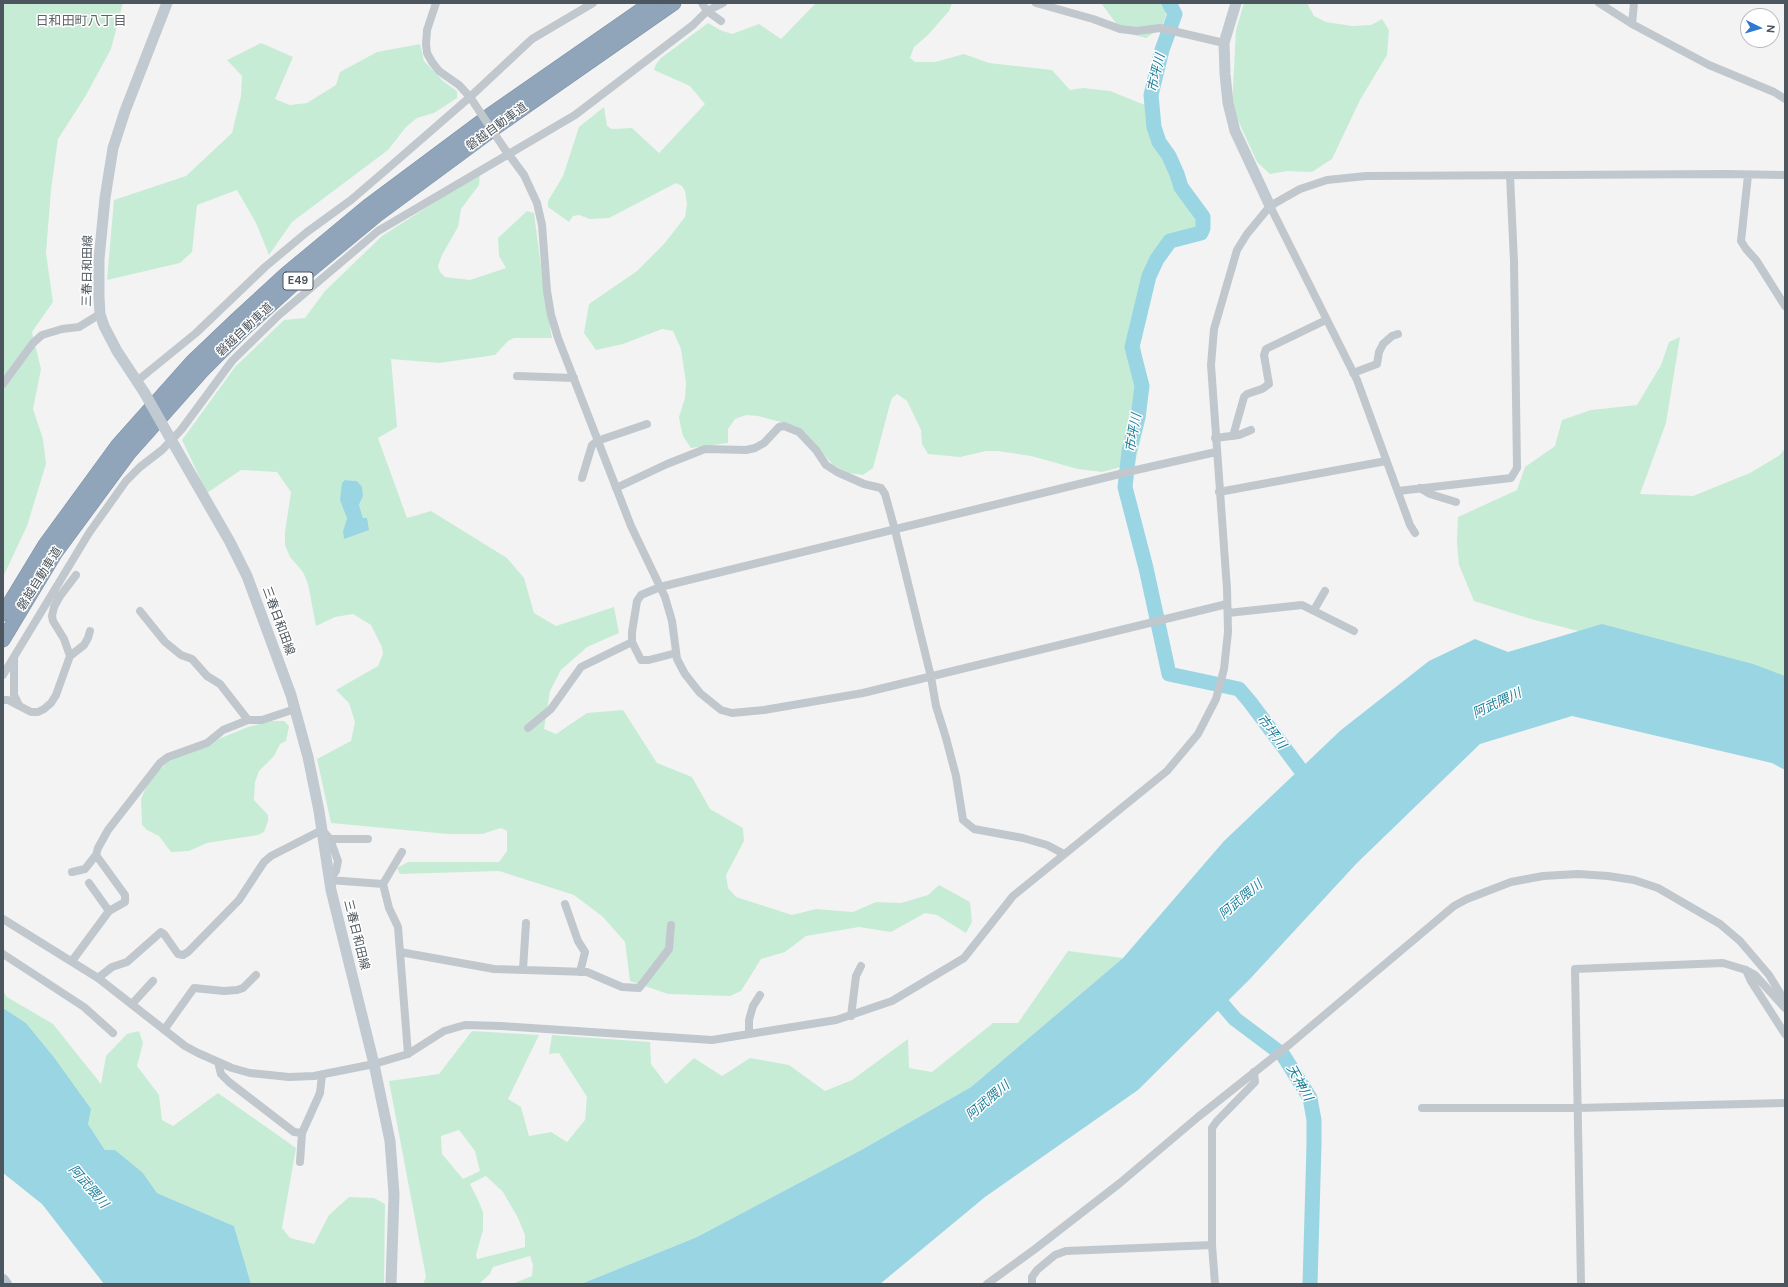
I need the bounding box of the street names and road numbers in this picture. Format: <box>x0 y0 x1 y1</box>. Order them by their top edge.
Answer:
street label: 磐越自動車道 <box>464 100 530 154</box>
street label: 三春日和田線 <box>80 235 96 307</box>
road number: E49 <box>283 272 313 290</box>
street label: 磐越自動車道 <box>214 300 276 360</box>
street label: 磐越自動車道 <box>15 545 65 613</box>
street label: 三春日和田線 <box>259 585 297 657</box>
street label: 三春日和田線 <box>340 898 372 972</box>

